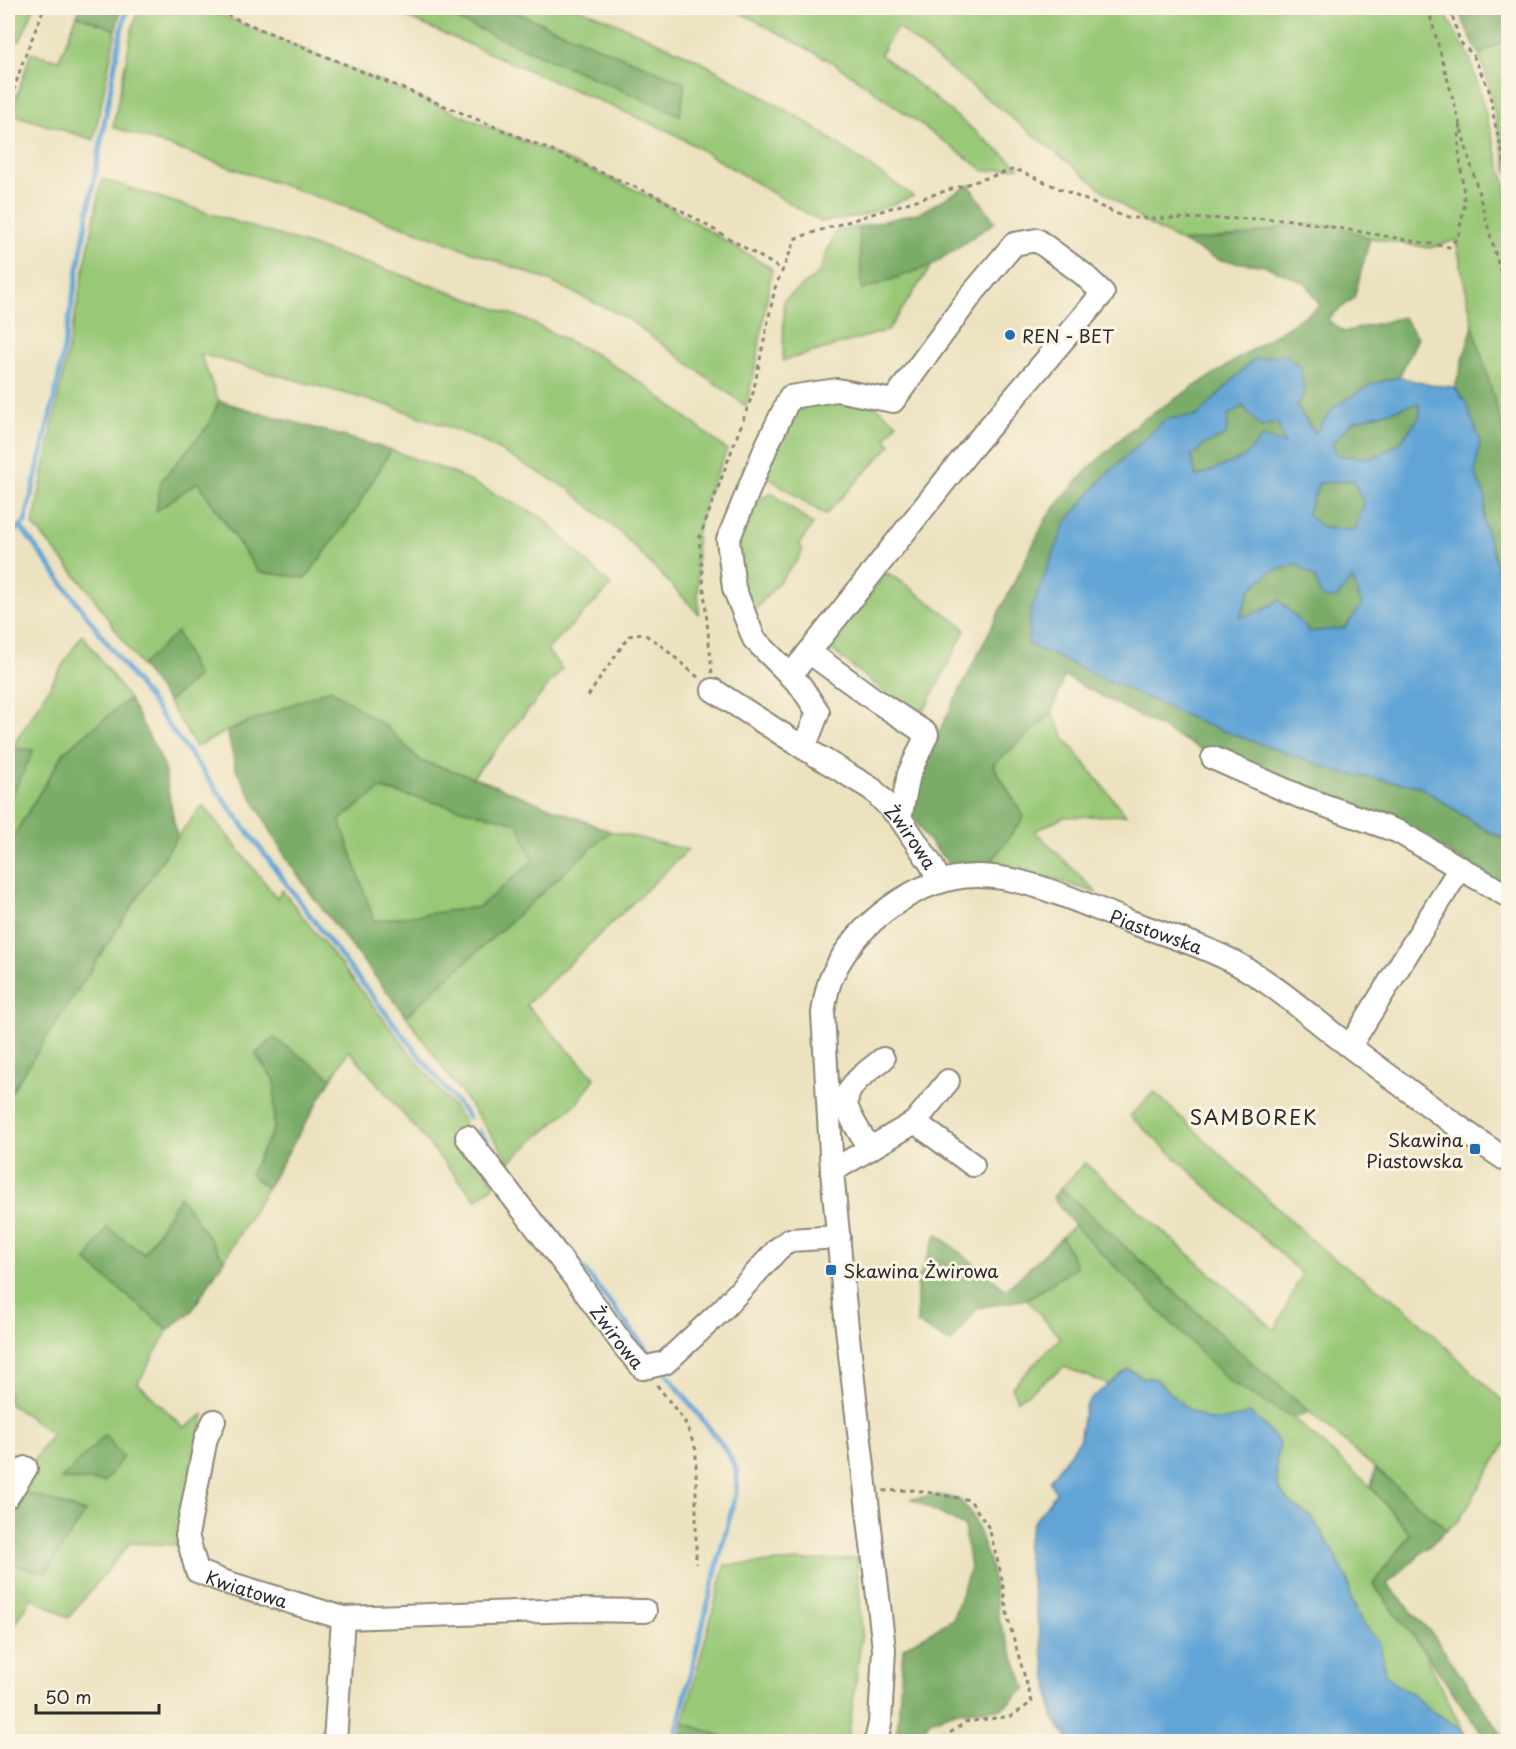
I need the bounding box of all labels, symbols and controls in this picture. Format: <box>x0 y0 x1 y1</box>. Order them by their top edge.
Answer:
place label: REN - BET <box>1022 322 1115 349</box>
marker: REN - BET <box>1003 328 1017 342</box>
street label: Żwirowa <box>879 797 944 875</box>
street label: Piastowska <box>1106 902 1208 960</box>
district label: SAMBOREK <box>1190 1102 1318 1132</box>
place label: Skawina Piastowska <box>1366 1126 1464 1174</box>
marker: Skawina Piastowska <box>1468 1142 1482 1156</box>
place label: Skawina Żwirowa <box>843 1257 999 1284</box>
marker: Skawina Żwirowa <box>824 1263 838 1277</box>
street label: Żwirowa <box>585 1299 652 1375</box>
street label: Kwiatowa <box>202 1562 292 1614</box>
scale bar <box>36 1677 159 1715</box>
text: 50 m <box>45 1683 92 1710</box>

